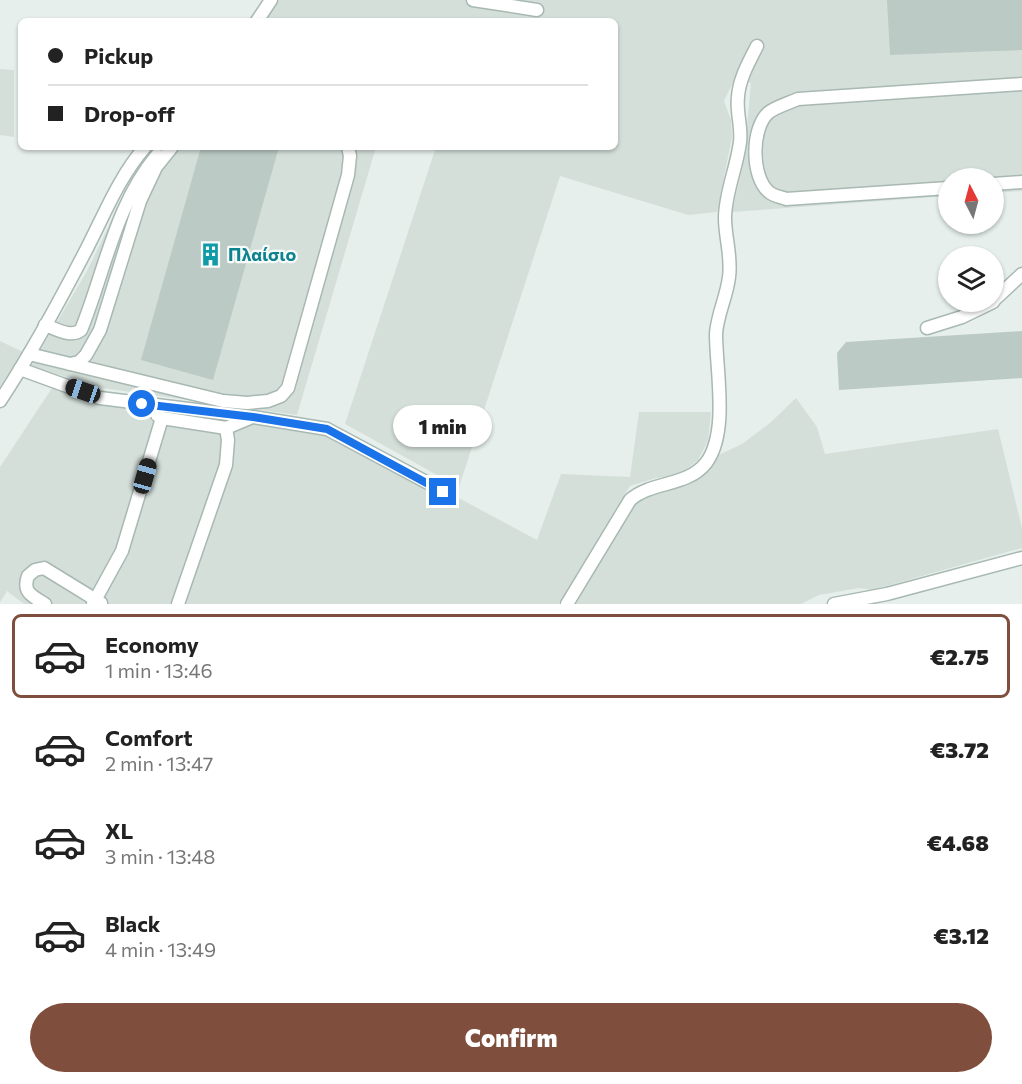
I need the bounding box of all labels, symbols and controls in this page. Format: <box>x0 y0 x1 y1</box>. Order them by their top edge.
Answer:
text: Pickup <box>84 42 153 69</box>
text: Drop-off <box>84 100 175 127</box>
north arrow <box>938 168 1004 234</box>
map controls <box>938 168 1004 312</box>
building icon: Πλαίσιο <box>197 241 223 267</box>
place label: Πλαίσιο <box>228 243 296 265</box>
button: layers <box>938 246 1004 312</box>
car <box>63 377 103 405</box>
route start <box>128 390 155 417</box>
callout: 1 min <box>394 405 492 447</box>
text: 1 min <box>418 414 467 438</box>
car <box>131 456 159 496</box>
route end <box>429 478 456 505</box>
icon: car <box>33 629 87 683</box>
text: Economy <box>105 631 199 658</box>
text: €2.75 <box>930 643 989 670</box>
text: 1 min · 13:46 <box>105 658 213 682</box>
icon: car <box>33 722 87 776</box>
text: Comfort <box>105 724 193 751</box>
text: €3.72 <box>930 736 989 763</box>
text: 2 min · 13:47 <box>105 751 213 775</box>
icon: car <box>33 815 87 869</box>
text: XL <box>105 817 133 844</box>
text: €4.68 <box>927 829 989 856</box>
text: 3 min · 13:48 <box>105 844 216 868</box>
icon: car <box>33 908 87 962</box>
text: Black <box>105 910 160 937</box>
text: €3.12 <box>933 922 989 949</box>
text: 4 min · 13:49 <box>105 937 216 961</box>
button: Confirm <box>30 1003 992 1072</box>

